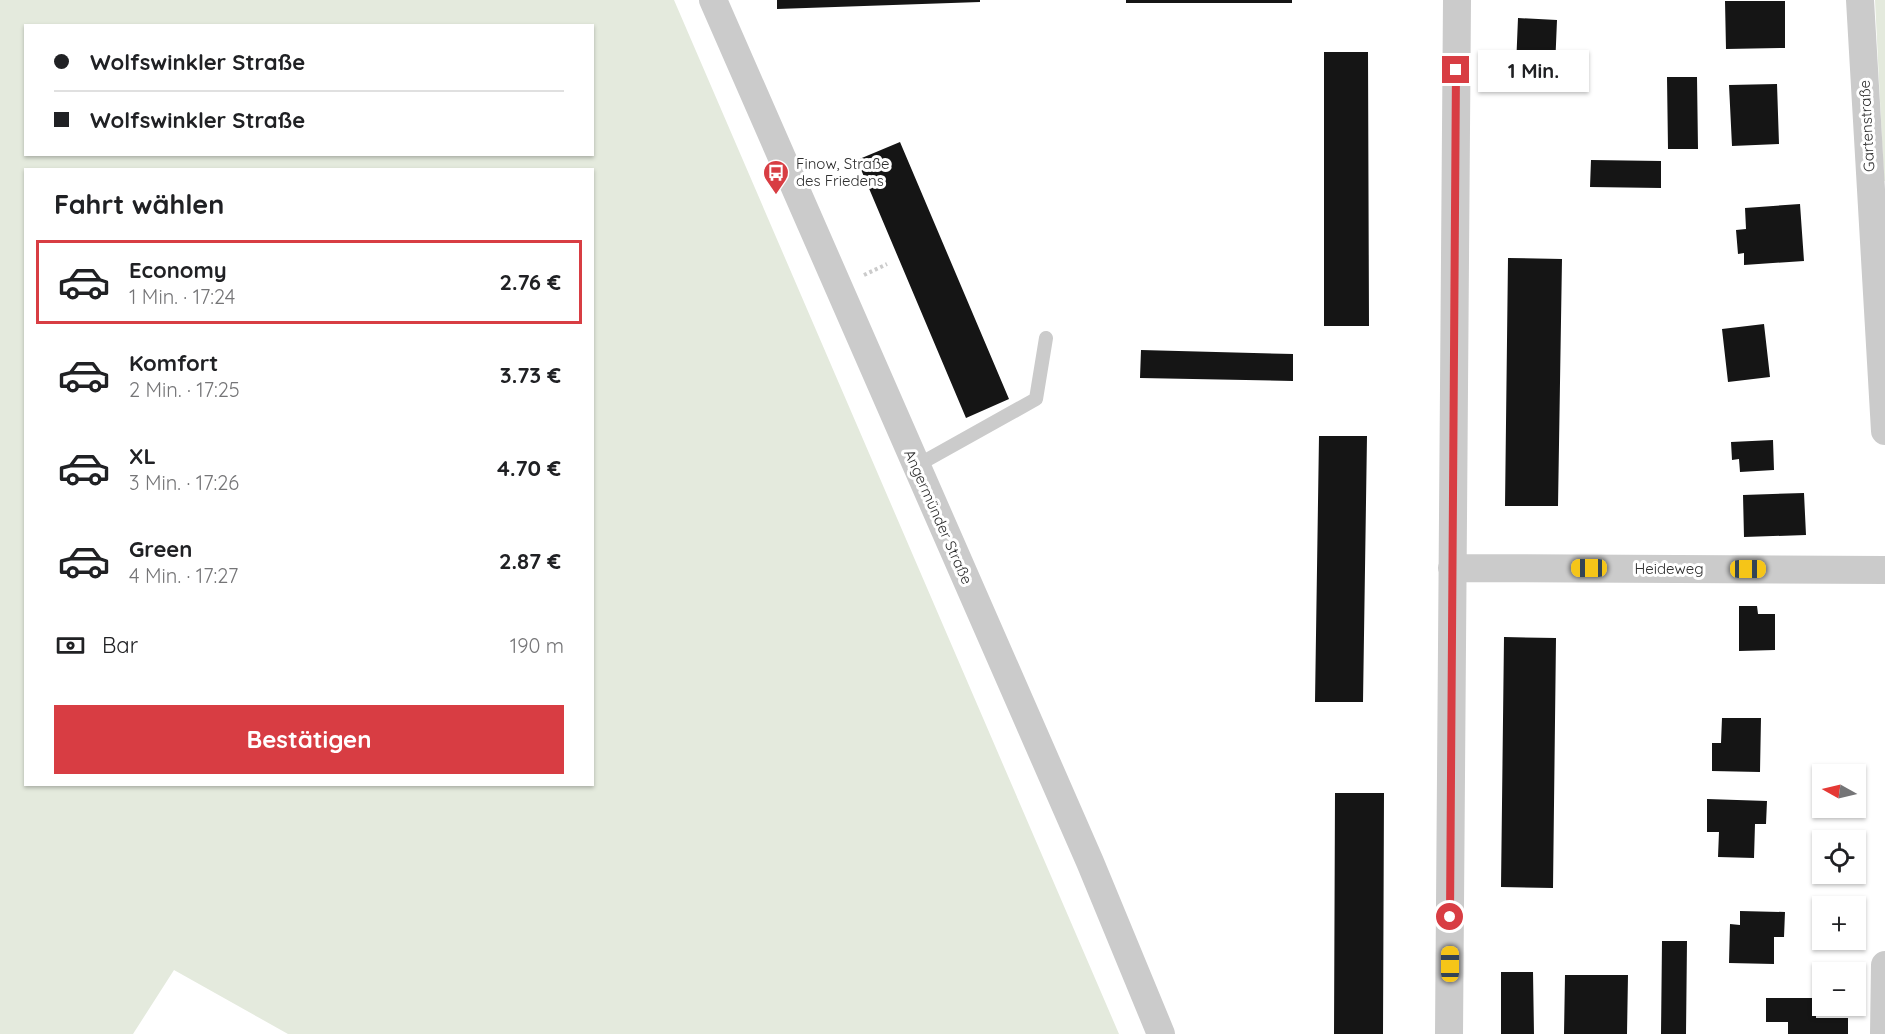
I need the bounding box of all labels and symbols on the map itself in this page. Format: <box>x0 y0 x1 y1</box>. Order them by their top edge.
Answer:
callout: 1 Min. <box>1477 49 1588 91</box>
route end <box>1442 56 1469 83</box>
street label: Gartenstraße <box>1855 80 1878 172</box>
place label: Finow, Straße des Friedens <box>796 154 889 190</box>
bus stop icon: Finow, Straße des Friedens <box>761 158 791 196</box>
street label: Angermünder Straße <box>900 446 977 587</box>
car <box>1571 559 1607 577</box>
street label: Heideweg <box>1634 559 1704 578</box>
car <box>1730 560 1766 578</box>
north arrow <box>1812 764 1866 818</box>
route start <box>1436 903 1463 930</box>
car <box>1441 946 1459 982</box>

